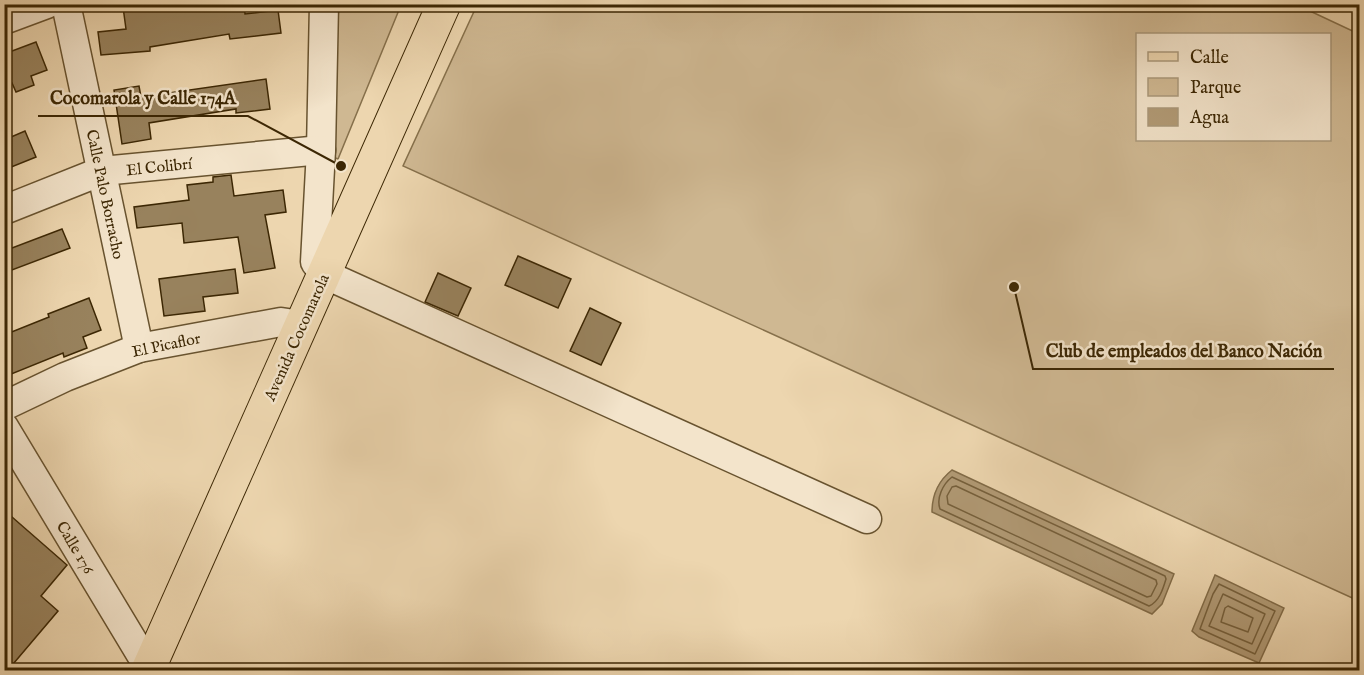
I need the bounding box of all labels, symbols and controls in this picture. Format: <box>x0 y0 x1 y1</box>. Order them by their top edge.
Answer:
legend <box>1136 33 1331 141</box>
text: Calle <box>1190 47 1229 70</box>
text: Parque <box>1190 77 1241 100</box>
callout: Cocomarola y Calle 174A <box>38 80 248 116</box>
text: Cocomarola y Calle 174A <box>50 88 237 111</box>
text: Agua <box>1189 107 1229 130</box>
street label: Calle Palo Borracho <box>81 128 128 261</box>
street label: El Colibrí <box>125 154 195 181</box>
street label: Avenida Cocomarola <box>260 271 335 405</box>
street label: El Picaflor <box>130 329 203 363</box>
callout: Club de empleados del Banco Nación <box>1033 333 1334 369</box>
text: Club de empleados del Banco Nación <box>1046 341 1323 364</box>
street label: Calle 176 <box>51 518 98 578</box>

